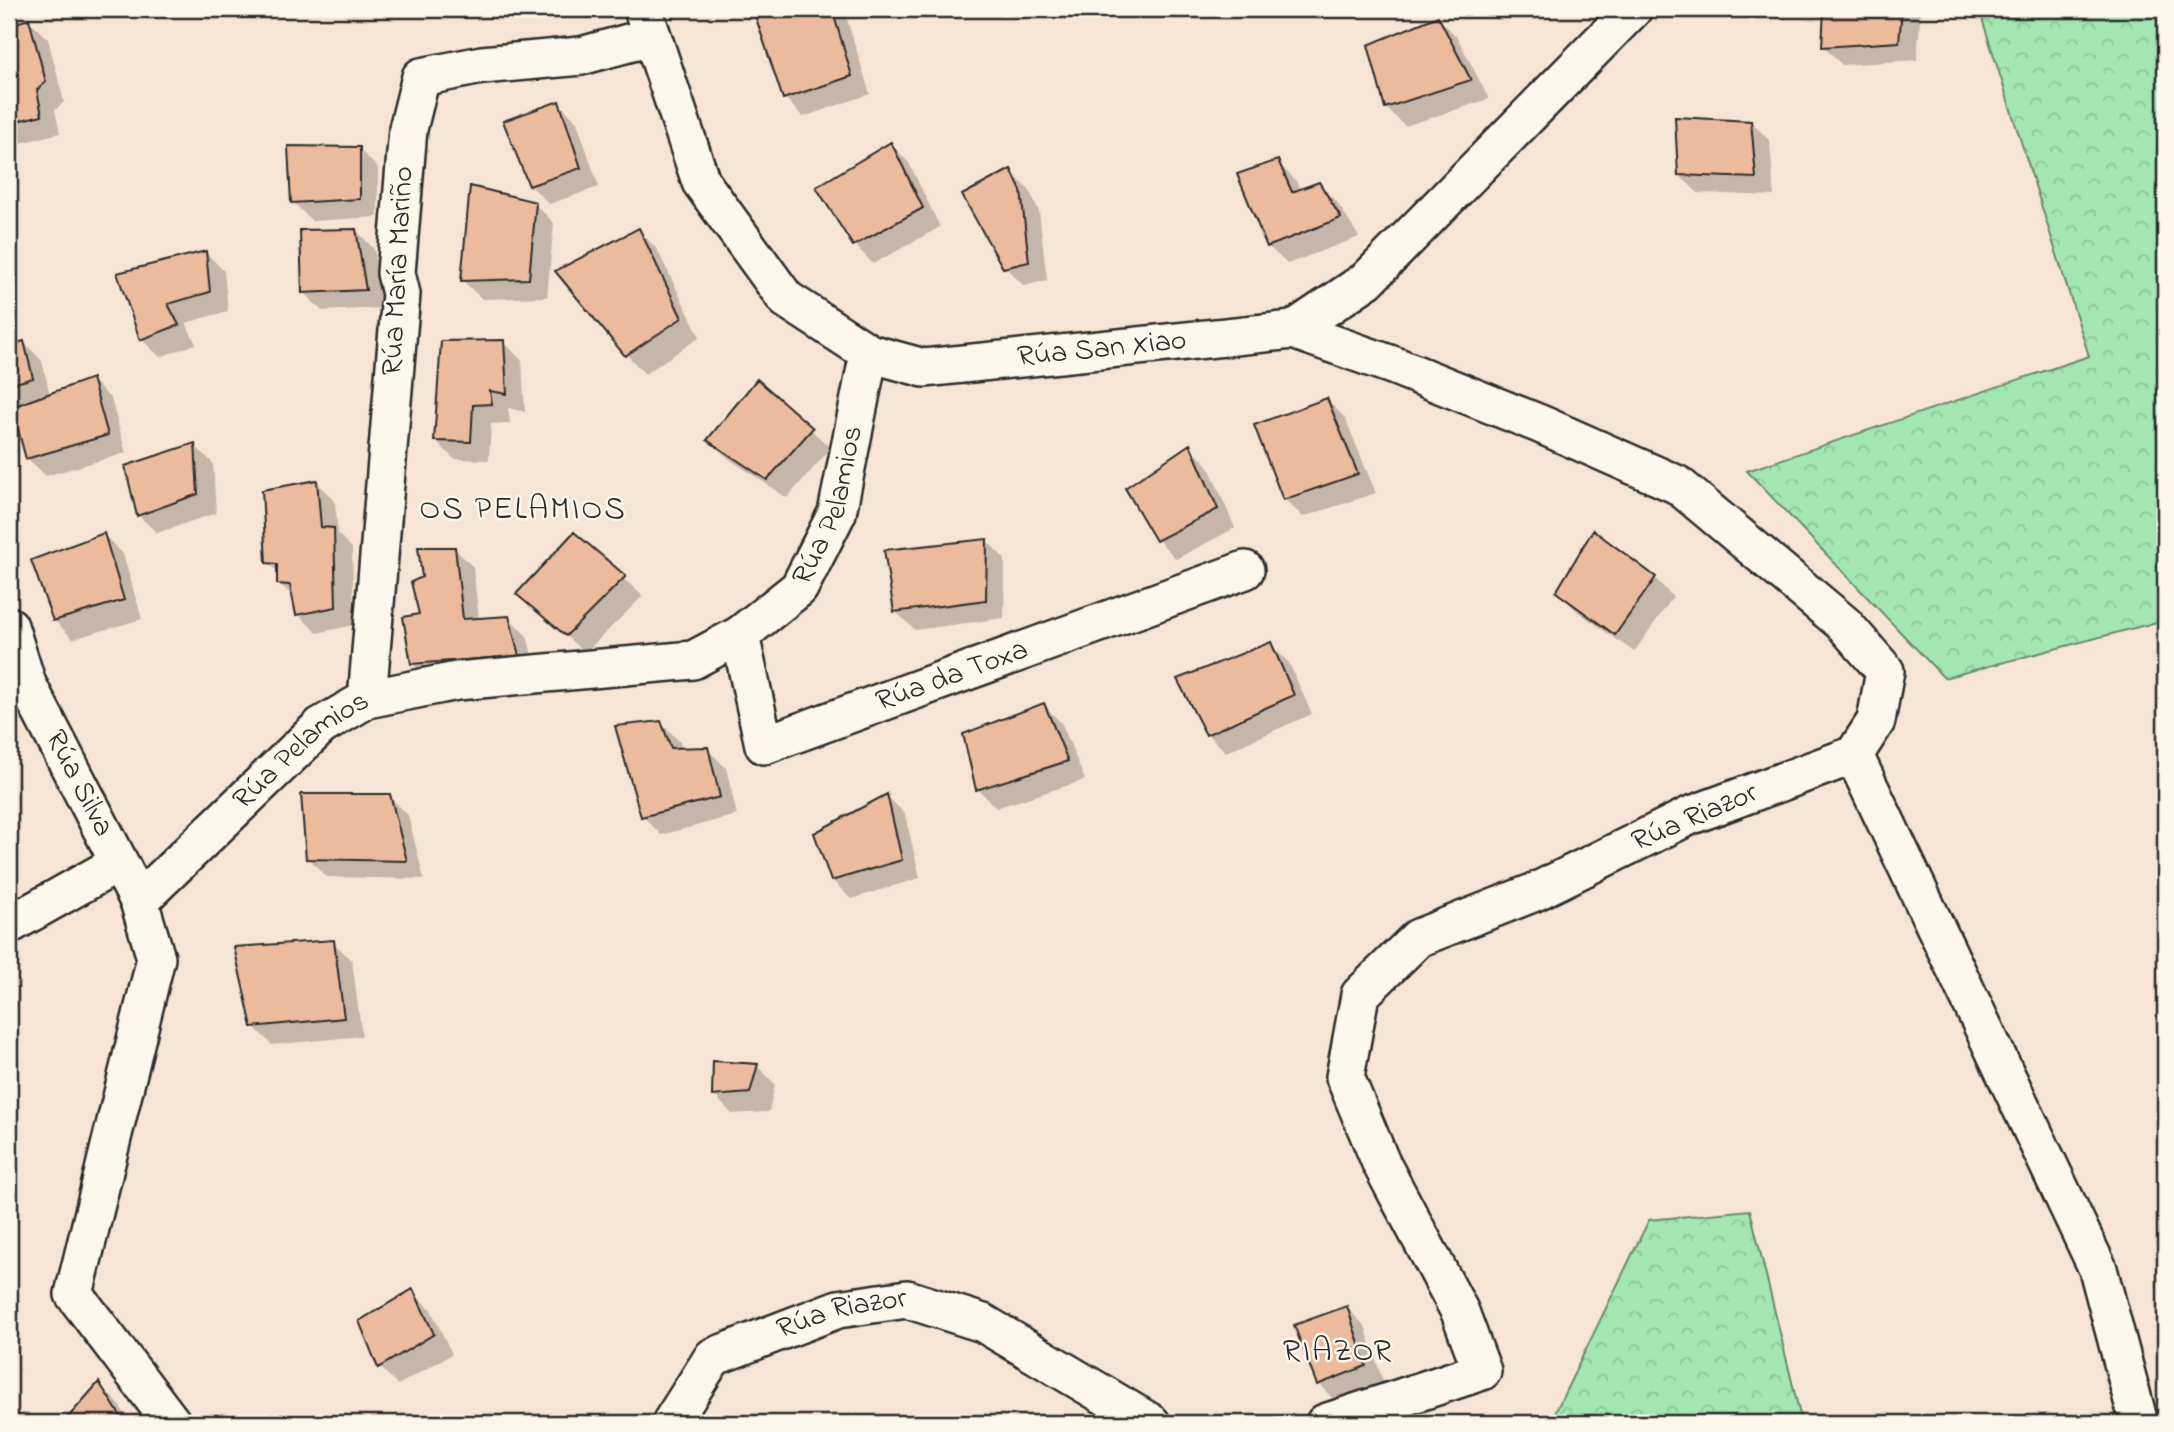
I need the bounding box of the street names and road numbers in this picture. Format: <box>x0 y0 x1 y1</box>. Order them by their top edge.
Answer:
street label: Rúa María Mariño <box>372 165 426 377</box>
street label: Rúa San Xiao <box>1015 319 1189 380</box>
street label: Rúa Pelamios <box>782 422 876 593</box>
street label: Rúa da Toxa <box>870 629 1035 724</box>
street label: Rúa Pelamios <box>224 680 378 821</box>
street label: Rúa Silva <box>33 723 124 845</box>
street label: Rúa Riazor <box>1625 771 1765 864</box>
street label: Rúa Riazor <box>771 1277 911 1352</box>

